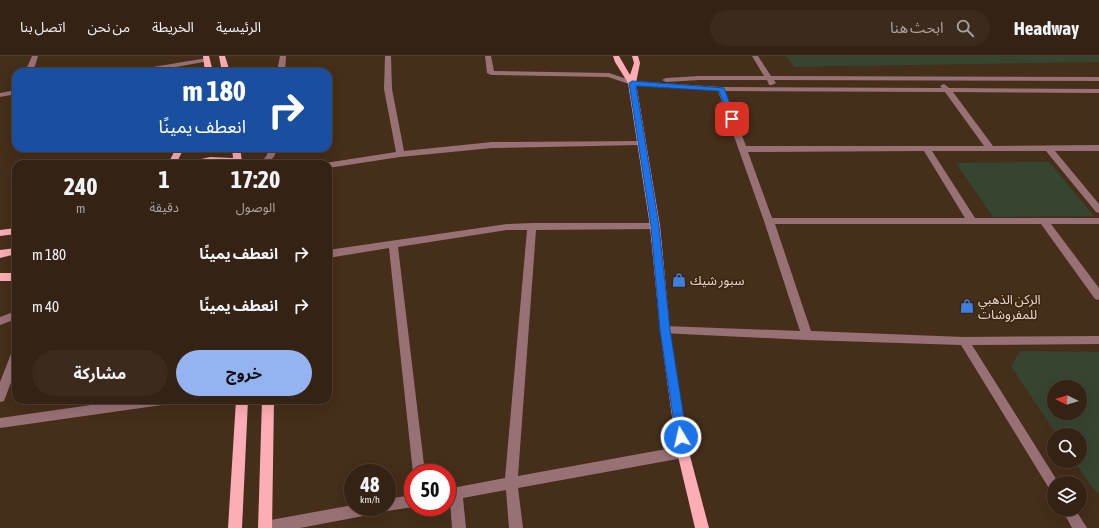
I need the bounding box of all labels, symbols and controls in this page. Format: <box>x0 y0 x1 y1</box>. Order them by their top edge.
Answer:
search box <box>710 10 990 46</box>
icon: search <box>954 17 976 39</box>
text: Headway <box>1014 17 1079 39</box>
text: اتصل بنا <box>20 19 66 35</box>
text: من نحن <box>88 19 130 35</box>
text: الخريطة <box>152 19 194 35</box>
text: الرئيسية <box>216 19 261 35</box>
text: ابحث هنا <box>890 19 944 36</box>
text: 180 m <box>183 75 246 107</box>
icon: right <box>260 84 312 136</box>
pin <box>715 102 749 136</box>
icon: arrive <box>721 108 743 130</box>
text: انعطف يمينًا <box>159 116 246 137</box>
text: 1 <box>159 166 170 193</box>
text: 17:20 <box>231 166 280 193</box>
text: 240 <box>64 173 98 200</box>
text: دقيقة <box>149 200 179 215</box>
text: الوصول <box>236 200 275 215</box>
text: m <box>76 201 85 216</box>
icon: right <box>290 243 312 265</box>
text: انعطف يمينًا <box>199 245 278 262</box>
text: 180 m <box>32 246 66 263</box>
shop icon: سبور شيك <box>671 272 687 288</box>
place label: سبور شيك <box>690 273 744 288</box>
place label: الركن الذهبي للمفروشات <box>978 292 1041 322</box>
icon: right <box>290 295 312 317</box>
text: انعطف يمينًا <box>199 297 278 314</box>
text: 40 m <box>32 298 59 315</box>
shop icon: الركن الذهبي للمفروشات <box>959 298 975 314</box>
button: مشاركة <box>32 350 168 396</box>
button: خروج <box>176 350 312 396</box>
north arrow <box>1047 380 1087 420</box>
map controls <box>1047 380 1087 516</box>
position arrow <box>660 416 702 458</box>
button: search <box>1047 428 1087 468</box>
speed limit sign: 50 <box>404 464 456 516</box>
text: 48 <box>361 473 379 496</box>
button: layers <box>1047 476 1087 516</box>
text: km/h <box>360 494 380 505</box>

